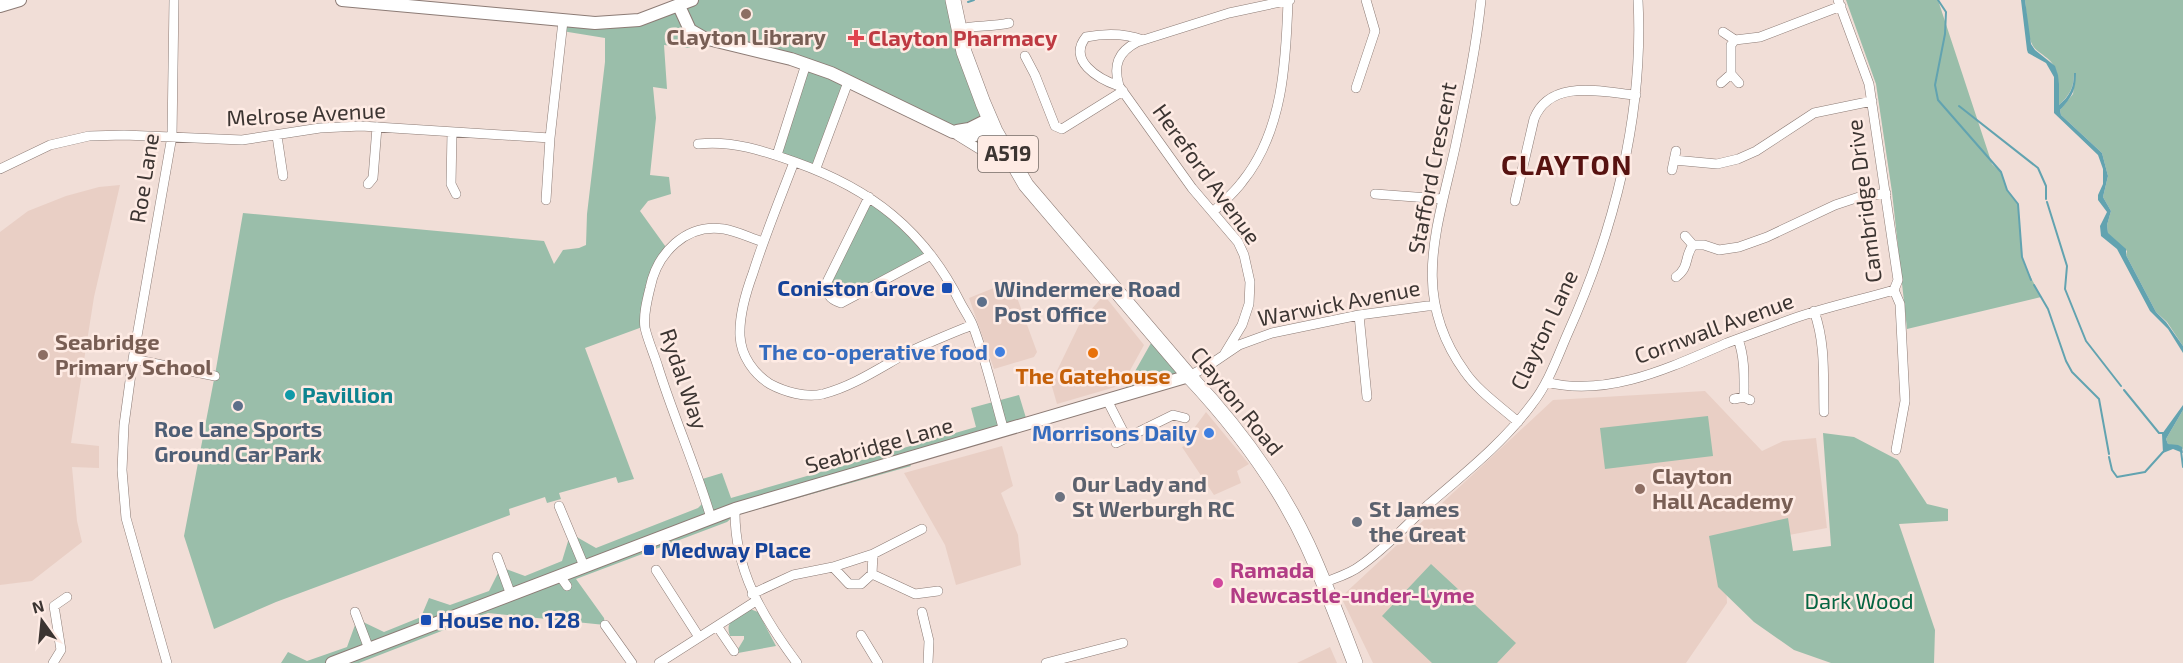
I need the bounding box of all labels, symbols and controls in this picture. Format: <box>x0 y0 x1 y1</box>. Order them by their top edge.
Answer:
marker: Clayton Library <box>739 7 753 21</box>
place label: Clayton Library <box>666 23 826 50</box>
place label: Clayton Pharmacy <box>868 24 1058 51</box>
marker: Clayton Pharmacy <box>849 31 863 45</box>
street label: Stafford Crescent <box>1402 80 1460 256</box>
street label: Melrose Avenue <box>225 96 386 130</box>
street label: Hereford Avenue <box>1148 98 1267 249</box>
street label: Cambridge Drive <box>1840 118 1886 284</box>
street label: Roe Lane <box>123 131 163 225</box>
road number: A519 <box>978 136 1038 172</box>
district label: CLAYTON <box>1501 147 1633 181</box>
street label: Clayton Lane <box>1504 265 1582 394</box>
place label: Coniston Grove <box>777 274 935 300</box>
street label: Warwick Avenue <box>1255 274 1422 331</box>
place label: Windermere Road Post Office <box>994 275 1181 326</box>
marker: Coniston Grove <box>940 281 954 295</box>
street label: Cornwall Avenue <box>1631 286 1797 368</box>
marker: Windermere Road Post Office <box>975 295 989 309</box>
street label: Rydal Way <box>656 325 714 433</box>
place label: Seabridge Primary School <box>55 328 213 380</box>
place label: The co-operative food <box>759 338 988 364</box>
street label: Clayton Road <box>1186 341 1289 460</box>
marker: The co-operative food <box>993 345 1007 359</box>
marker: The Gatehouse <box>1086 346 1100 360</box>
marker: Seabridge Primary School <box>36 348 50 362</box>
place label: The Gatehouse <box>1015 362 1171 388</box>
place label: Pavillion <box>302 381 393 407</box>
marker: Pavillion <box>283 388 297 402</box>
marker: Roe Lane Sports Ground Car Park <box>231 399 245 413</box>
street label: Seabridge Lane <box>802 411 956 478</box>
place label: Roe Lane Sports Ground Car Park <box>154 415 322 466</box>
place label: Morrisons Daily <box>1032 419 1198 446</box>
marker: Morrisons Daily <box>1202 426 1216 440</box>
place label: Clayton Hall Academy <box>1652 462 1794 514</box>
place label: Our Lady and St Werburgh RC <box>1072 470 1235 521</box>
marker: Clayton Hall Academy <box>1633 482 1647 496</box>
marker: Our Lady and St Werburgh RC <box>1053 490 1067 504</box>
place label: St James the Great <box>1369 495 1466 546</box>
marker: St James the Great <box>1350 515 1364 529</box>
place label: Medway Place <box>661 536 811 563</box>
marker: Medway Place <box>642 543 656 557</box>
place label: Ramada Newcastle-under-Lyme <box>1230 556 1475 608</box>
marker: Ramada Newcastle-under-Lyme <box>1211 576 1225 590</box>
park label: Dark Wood <box>1804 587 1914 613</box>
north arrow <box>12 591 72 651</box>
text: N <box>30 595 46 617</box>
place label: House no. 128 <box>438 606 580 632</box>
marker: House no. 128 <box>419 613 433 627</box>

